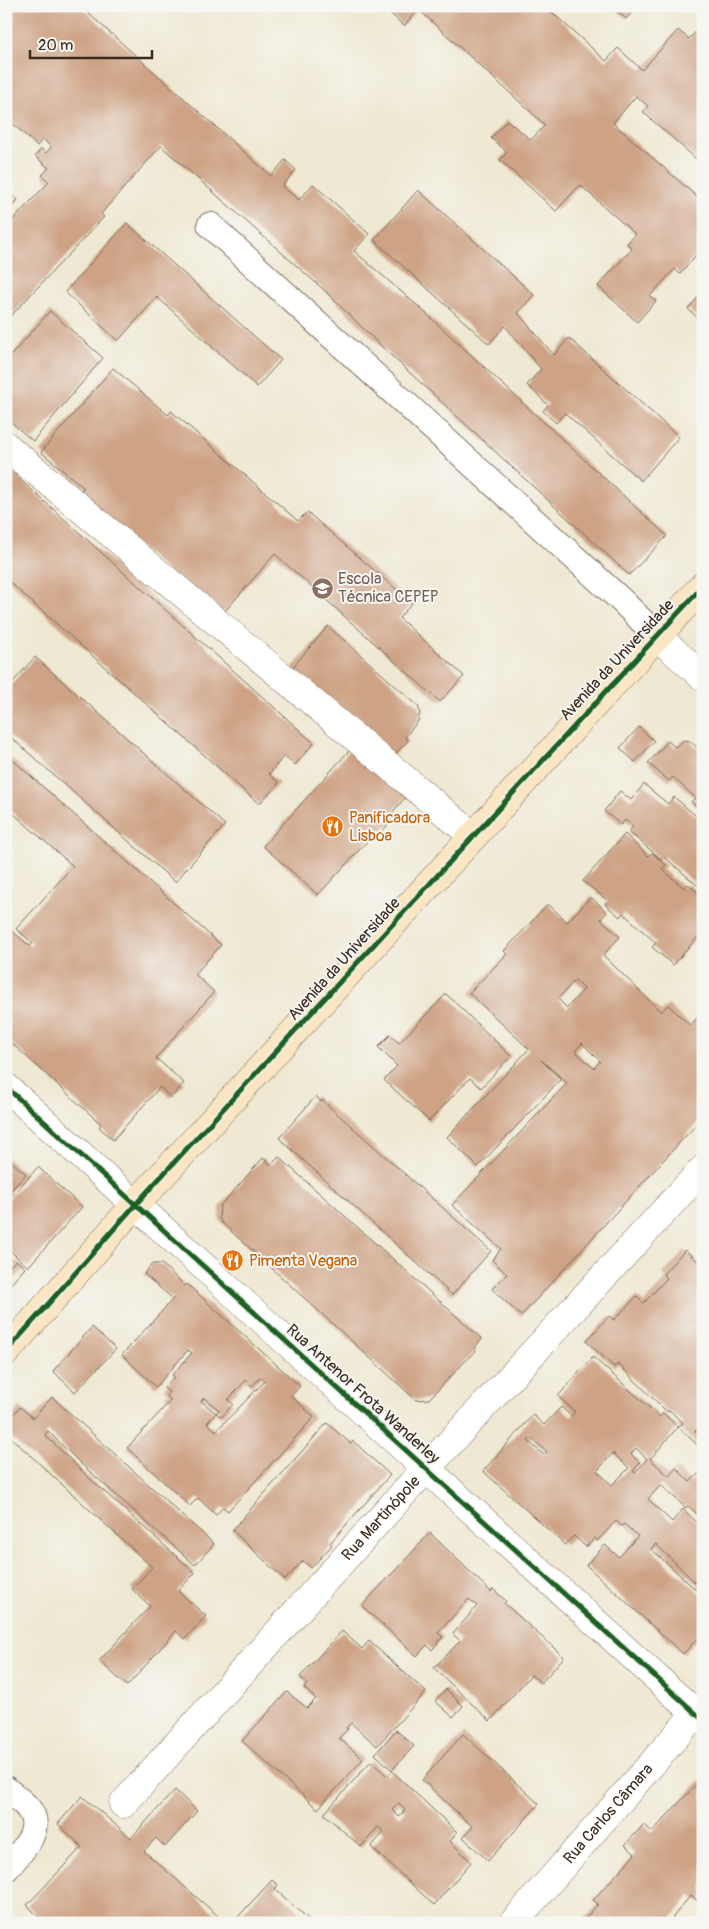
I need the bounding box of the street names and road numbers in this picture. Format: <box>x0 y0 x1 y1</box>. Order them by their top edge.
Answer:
street label: Avenida da Universidade <box>556 595 678 725</box>
street label: Avenida da Universidade <box>284 893 405 1025</box>
street label: Rua Antenor Frota Wanderley <box>282 1320 444 1468</box>
street label: Rua Martinópole <box>337 1471 425 1565</box>
street label: Rua Carlos Câmara <box>559 1759 657 1868</box>

